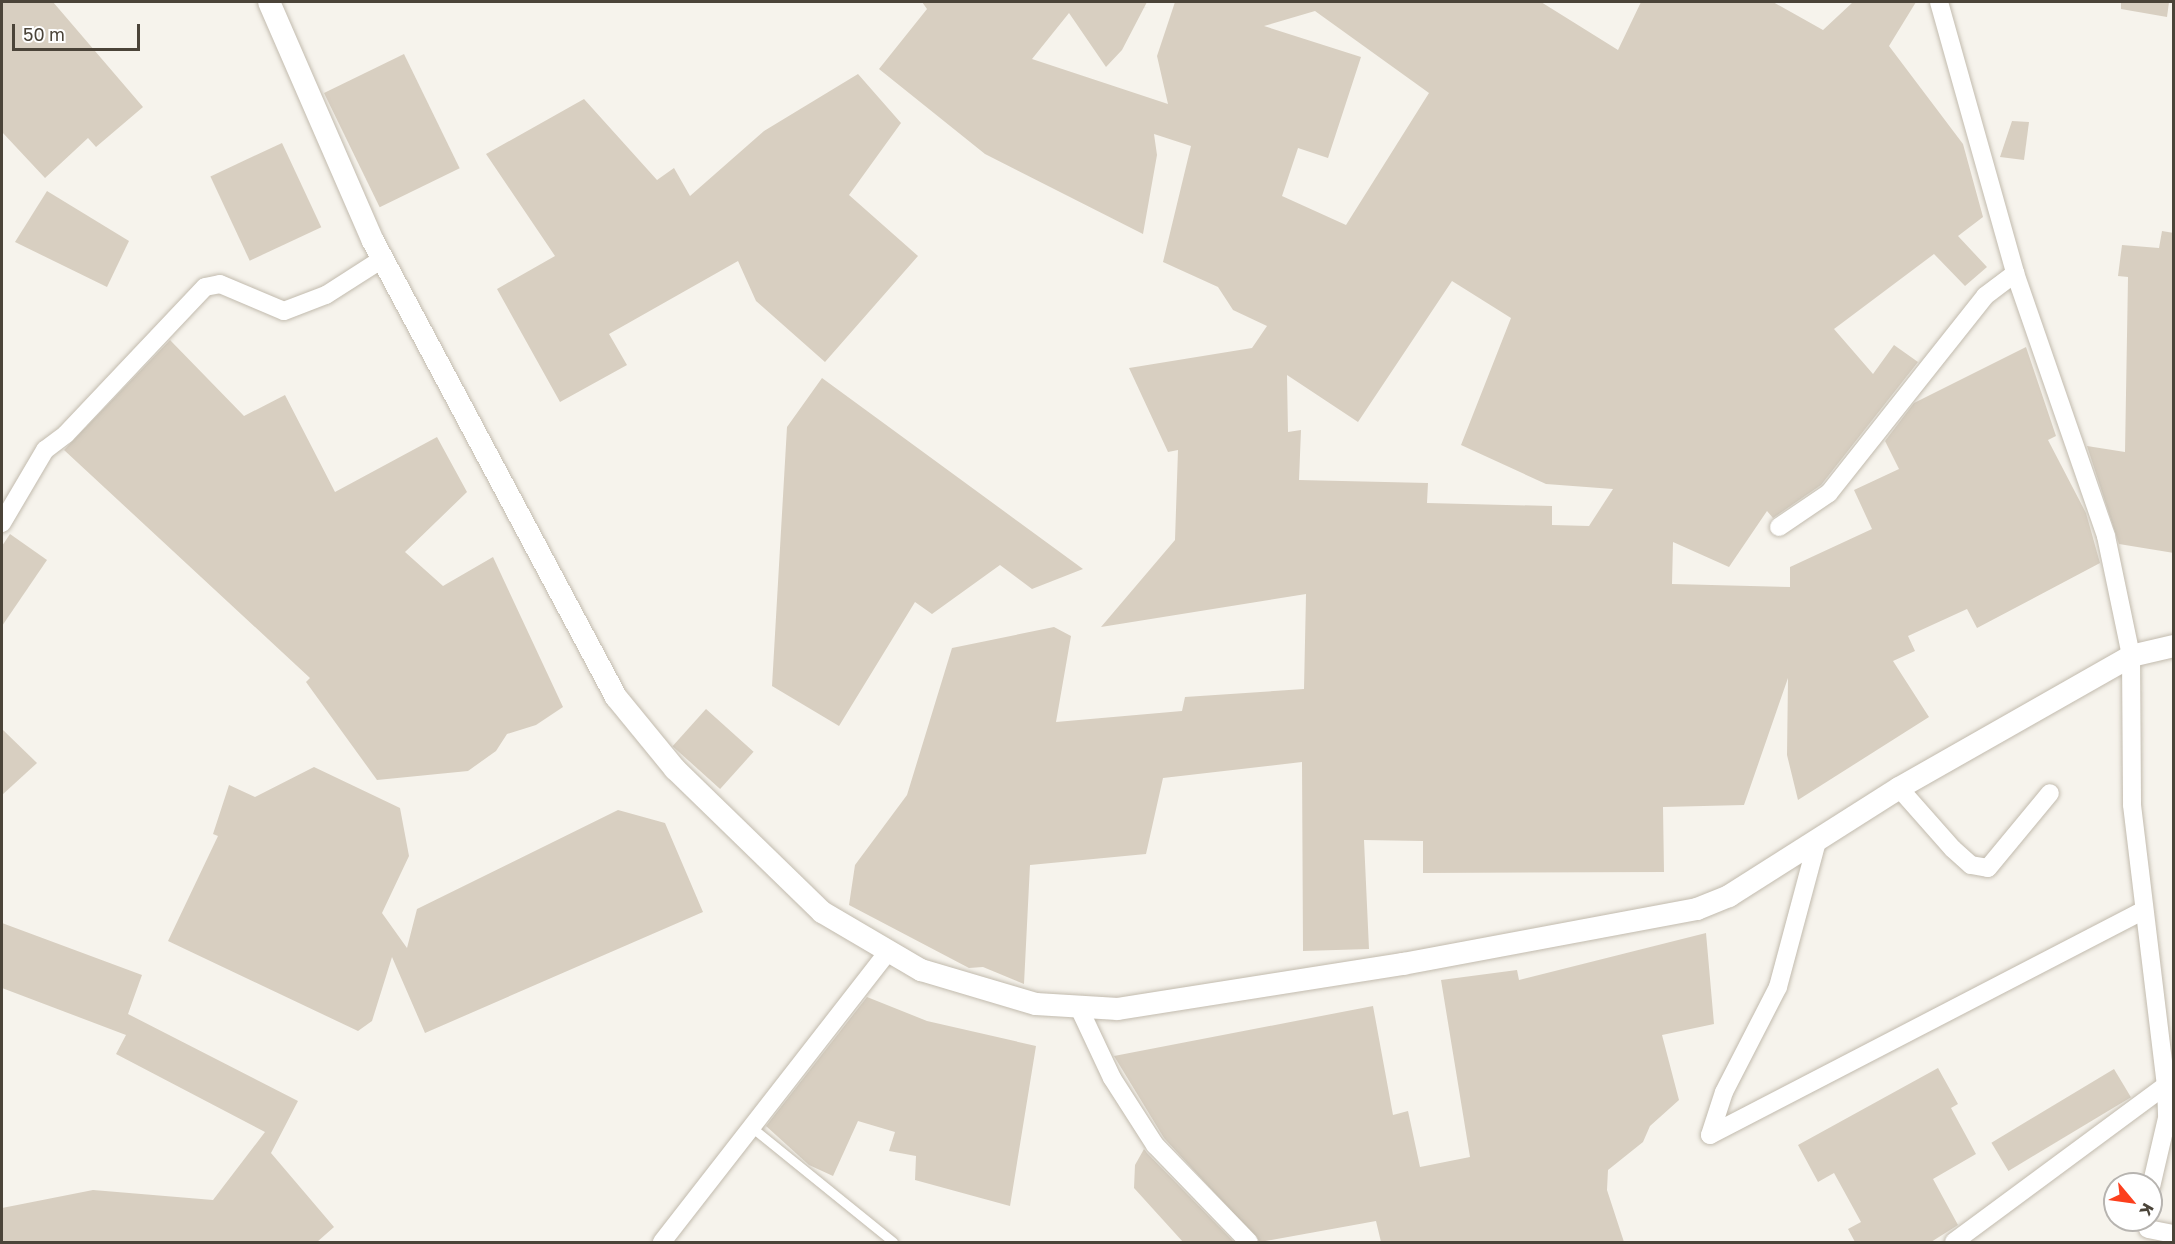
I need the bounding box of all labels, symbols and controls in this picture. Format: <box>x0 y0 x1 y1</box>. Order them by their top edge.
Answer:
scale bar <box>15 12 142 50</box>
text: 50 m <box>23 23 65 45</box>
north arrow <box>2103 1172 2163 1232</box>
text: K <box>2135 1200 2159 1220</box>

